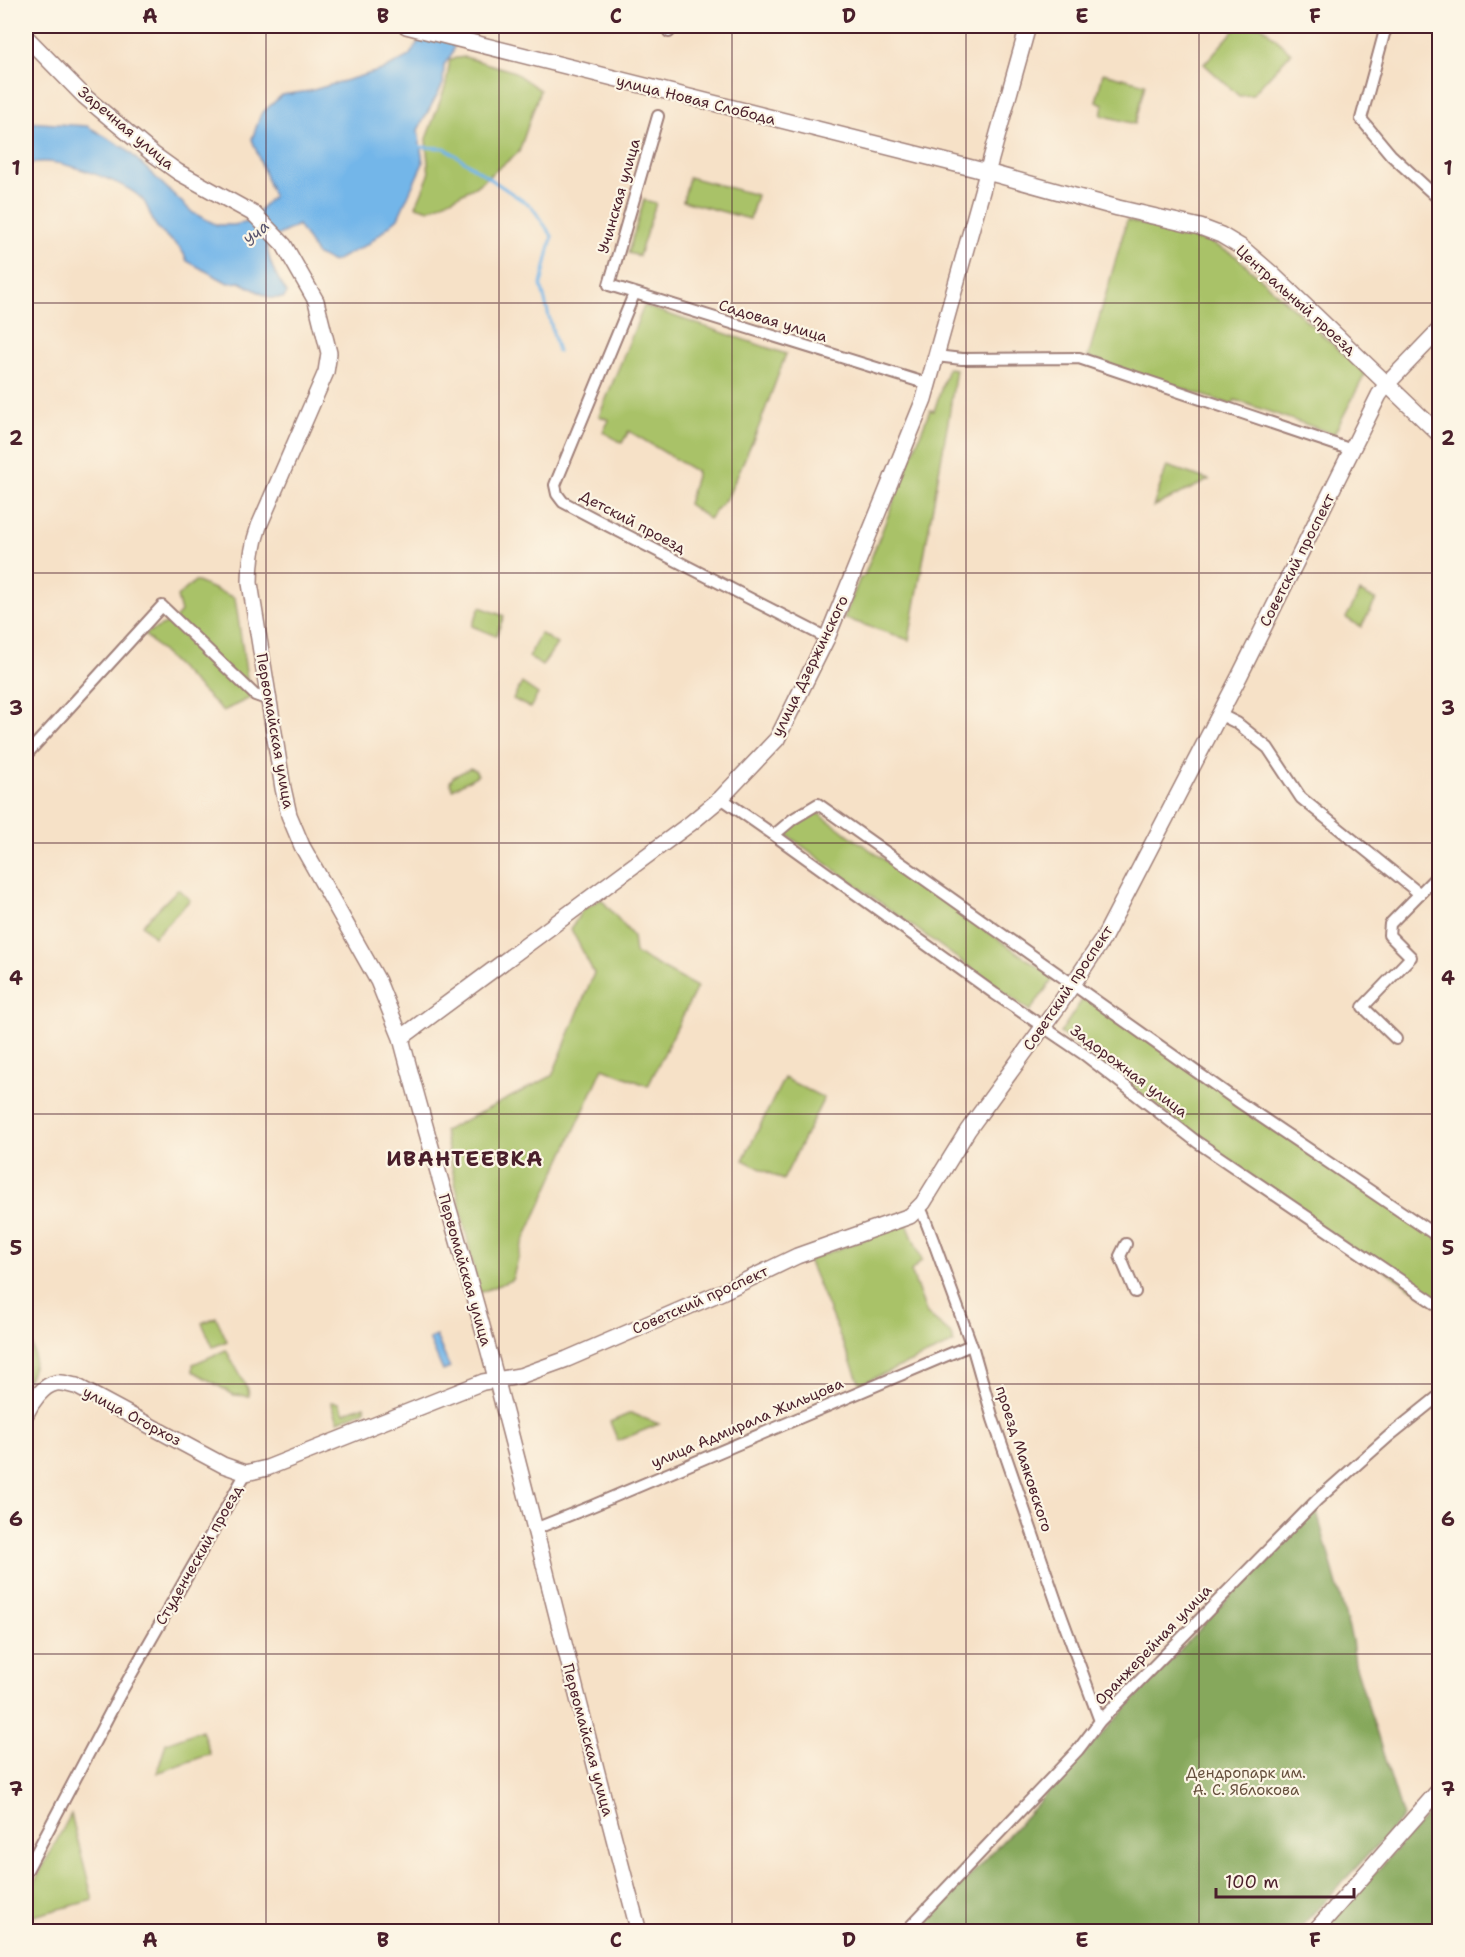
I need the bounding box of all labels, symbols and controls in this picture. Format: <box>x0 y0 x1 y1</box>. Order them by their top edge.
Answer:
text: A <box>142 3 158 29</box>
text: B <box>377 3 389 29</box>
text: C <box>610 3 622 29</box>
text: D <box>842 3 856 29</box>
text: E <box>1075 3 1089 29</box>
text: F <box>1309 3 1321 29</box>
street label: улица Новая Слобода <box>614 71 778 130</box>
street label: Заречная улица <box>74 82 179 175</box>
street label: Учинская улица <box>593 136 645 256</box>
text: 1 <box>11 155 21 181</box>
text: 1 <box>1443 155 1453 181</box>
water label: Уча <box>239 216 274 251</box>
street label: Центральный проезд <box>1232 241 1361 360</box>
street label: Садовая улица <box>716 295 830 347</box>
text: 2 <box>9 425 23 451</box>
text: 2 <box>1441 425 1455 451</box>
street label: Детский проезд <box>577 486 690 559</box>
street label: Советский проспект <box>1255 490 1339 630</box>
street label: улица Дзержинского <box>767 592 853 740</box>
street label: Первомайская улица <box>251 652 299 811</box>
text: 3 <box>9 695 23 721</box>
text: 3 <box>1441 695 1455 721</box>
street label: Советский проспект <box>1019 921 1118 1054</box>
text: 4 <box>9 965 23 991</box>
text: 4 <box>1441 965 1455 991</box>
street label: Задорожная улица <box>1066 1020 1192 1122</box>
district label: ИВАНТЕЕВКА <box>386 1145 544 1173</box>
street label: Первомайская улица <box>434 1192 496 1349</box>
text: 5 <box>10 1235 22 1261</box>
text: 5 <box>1442 1235 1454 1261</box>
street label: Советский проспект <box>629 1261 771 1339</box>
street label: улица Адмирала Жильцова <box>648 1373 847 1473</box>
street label: улица Огорхоз <box>79 1382 185 1450</box>
street label: проезд Маяковского <box>991 1383 1057 1535</box>
street label: Студенческий проезд <box>151 1481 248 1629</box>
text: 6 <box>9 1506 23 1532</box>
text: 6 <box>1441 1506 1455 1532</box>
street label: Оранжерейная улица <box>1090 1580 1216 1710</box>
street label: Первомайская улица <box>558 1661 618 1819</box>
park label: Дендропарк им. А. С. Яблокова <box>1186 1763 1306 1800</box>
text: 7 <box>9 1776 23 1802</box>
text: 7 <box>1441 1776 1455 1802</box>
scale bar <box>1216 1861 1354 1899</box>
text: 100 m <box>1225 1870 1279 1894</box>
text: A <box>142 1927 158 1953</box>
text: B <box>377 1927 389 1953</box>
text: C <box>610 1927 622 1953</box>
text: D <box>842 1927 856 1953</box>
text: E <box>1075 1927 1089 1953</box>
text: F <box>1309 1927 1321 1953</box>

